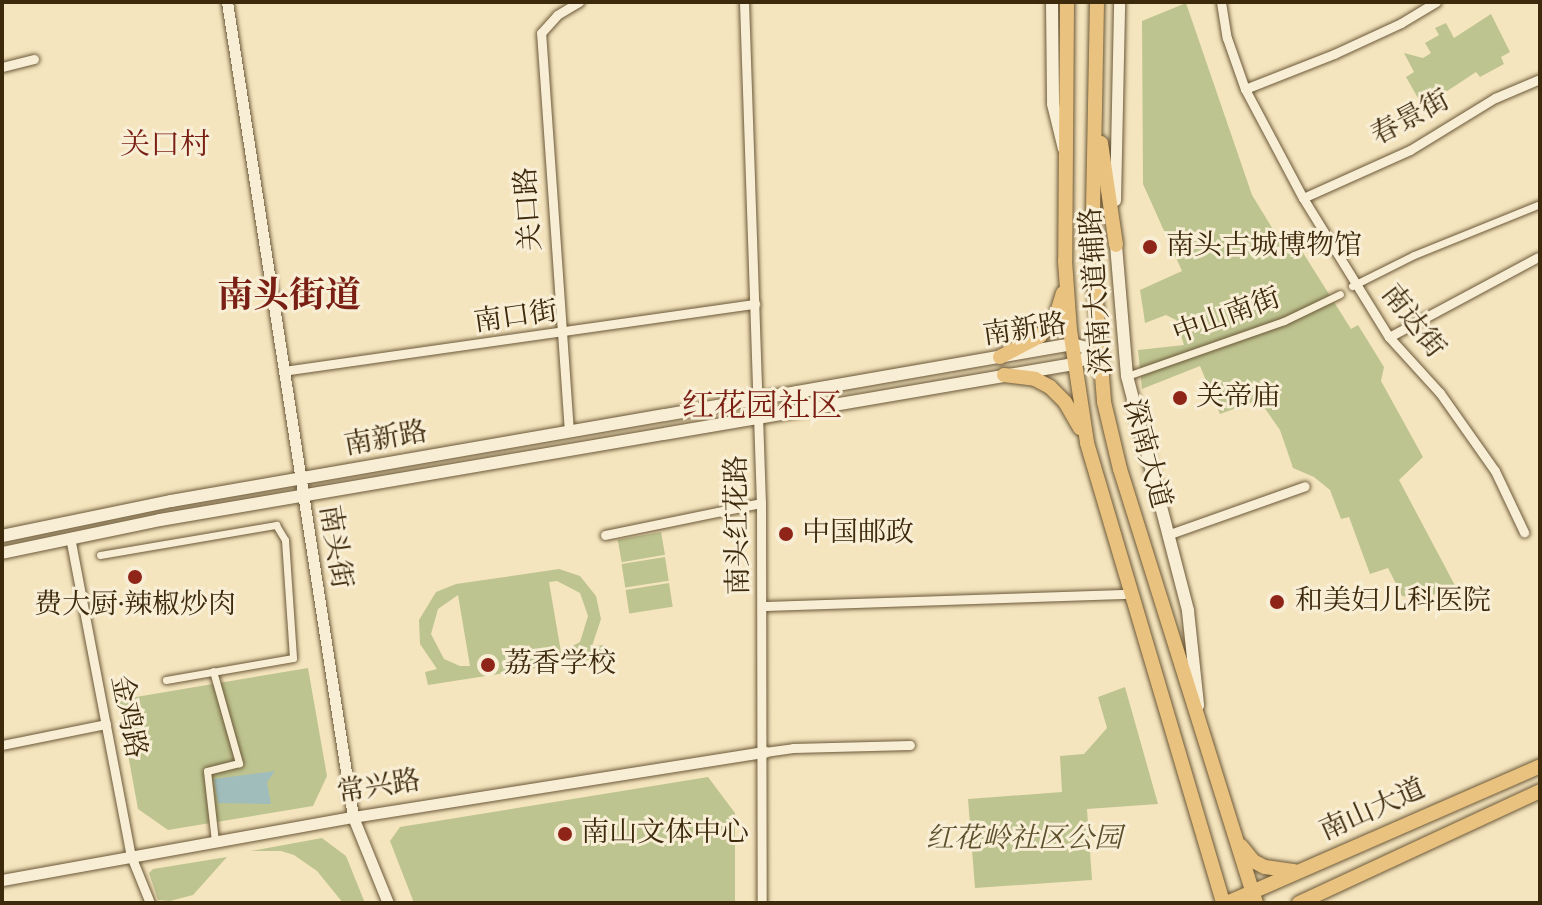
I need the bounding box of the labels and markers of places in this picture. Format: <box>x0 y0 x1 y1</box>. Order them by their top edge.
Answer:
place label: 南头古城博物馆 <box>1166 230 1362 264</box>
marker: 南头古城博物馆 <box>1141 238 1159 256</box>
place label: 关帝庙 <box>1196 381 1280 415</box>
marker: 关帝庙 <box>1171 389 1189 407</box>
place label: 中国邮政 <box>802 517 914 551</box>
marker: 中国邮政 <box>777 525 795 543</box>
marker: 费大厨·辣椒炒肉 <box>126 568 144 586</box>
place label: 和美妇儿科医院 <box>1295 585 1491 619</box>
place label: 费大厨·辣椒炒肉 <box>34 589 236 623</box>
marker: 和美妇儿科医院 <box>1266 591 1288 613</box>
place label: 荔香学校 <box>504 648 616 682</box>
marker: 荔香学校 <box>479 656 497 674</box>
place label: 南山文体中心 <box>581 817 749 851</box>
marker: 南山文体中心 <box>556 825 574 843</box>

